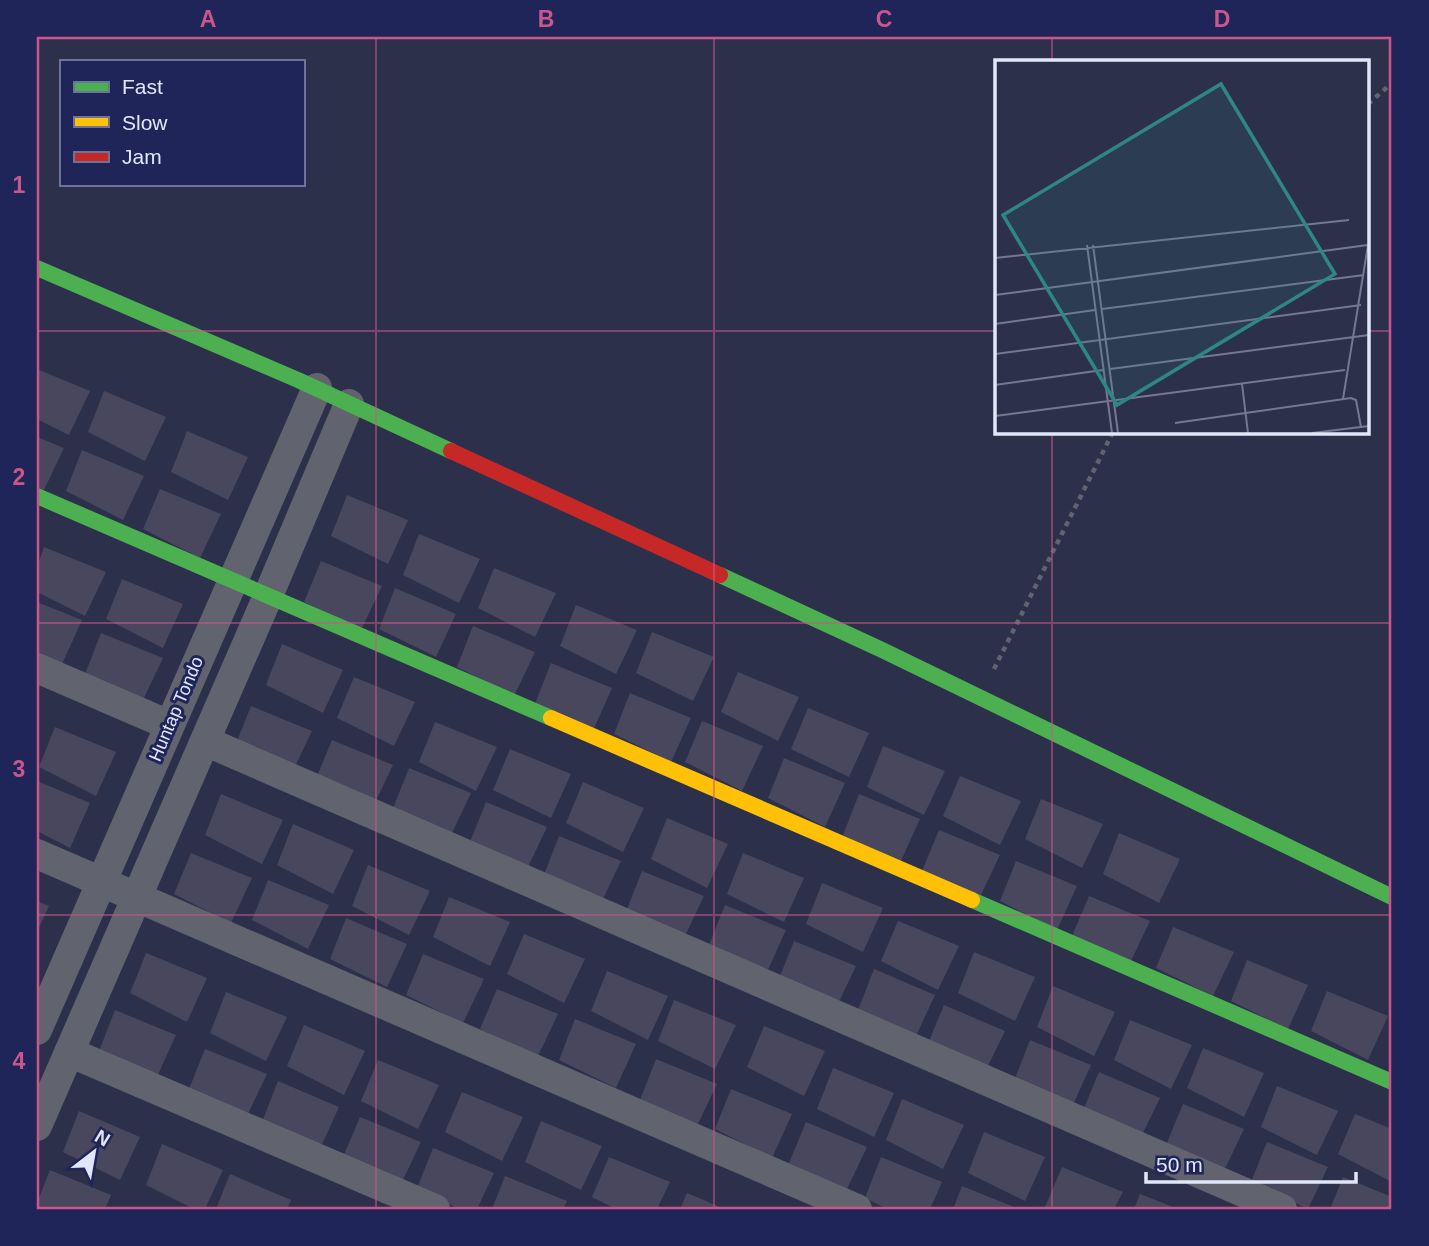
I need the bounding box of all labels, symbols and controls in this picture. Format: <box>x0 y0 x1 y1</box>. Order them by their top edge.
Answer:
text: A <box>200 6 216 32</box>
text: B <box>538 6 554 32</box>
text: C <box>876 6 892 32</box>
text: D <box>1214 6 1230 32</box>
legend <box>60 60 304 186</box>
inset map <box>995 60 1370 434</box>
text: Fast <box>122 75 163 98</box>
text: Slow <box>122 111 168 134</box>
text: Jam <box>122 145 162 168</box>
text: 1 <box>13 172 26 198</box>
text: 2 <box>13 464 25 490</box>
street label: Huntap Tondo <box>145 654 207 764</box>
text: 3 <box>13 756 25 782</box>
text: 4 <box>13 1048 26 1074</box>
north arrow <box>60 1116 130 1186</box>
text: N <box>91 1125 114 1150</box>
scale bar <box>1146 1141 1356 1185</box>
text: 50 m <box>1156 1153 1203 1176</box>

